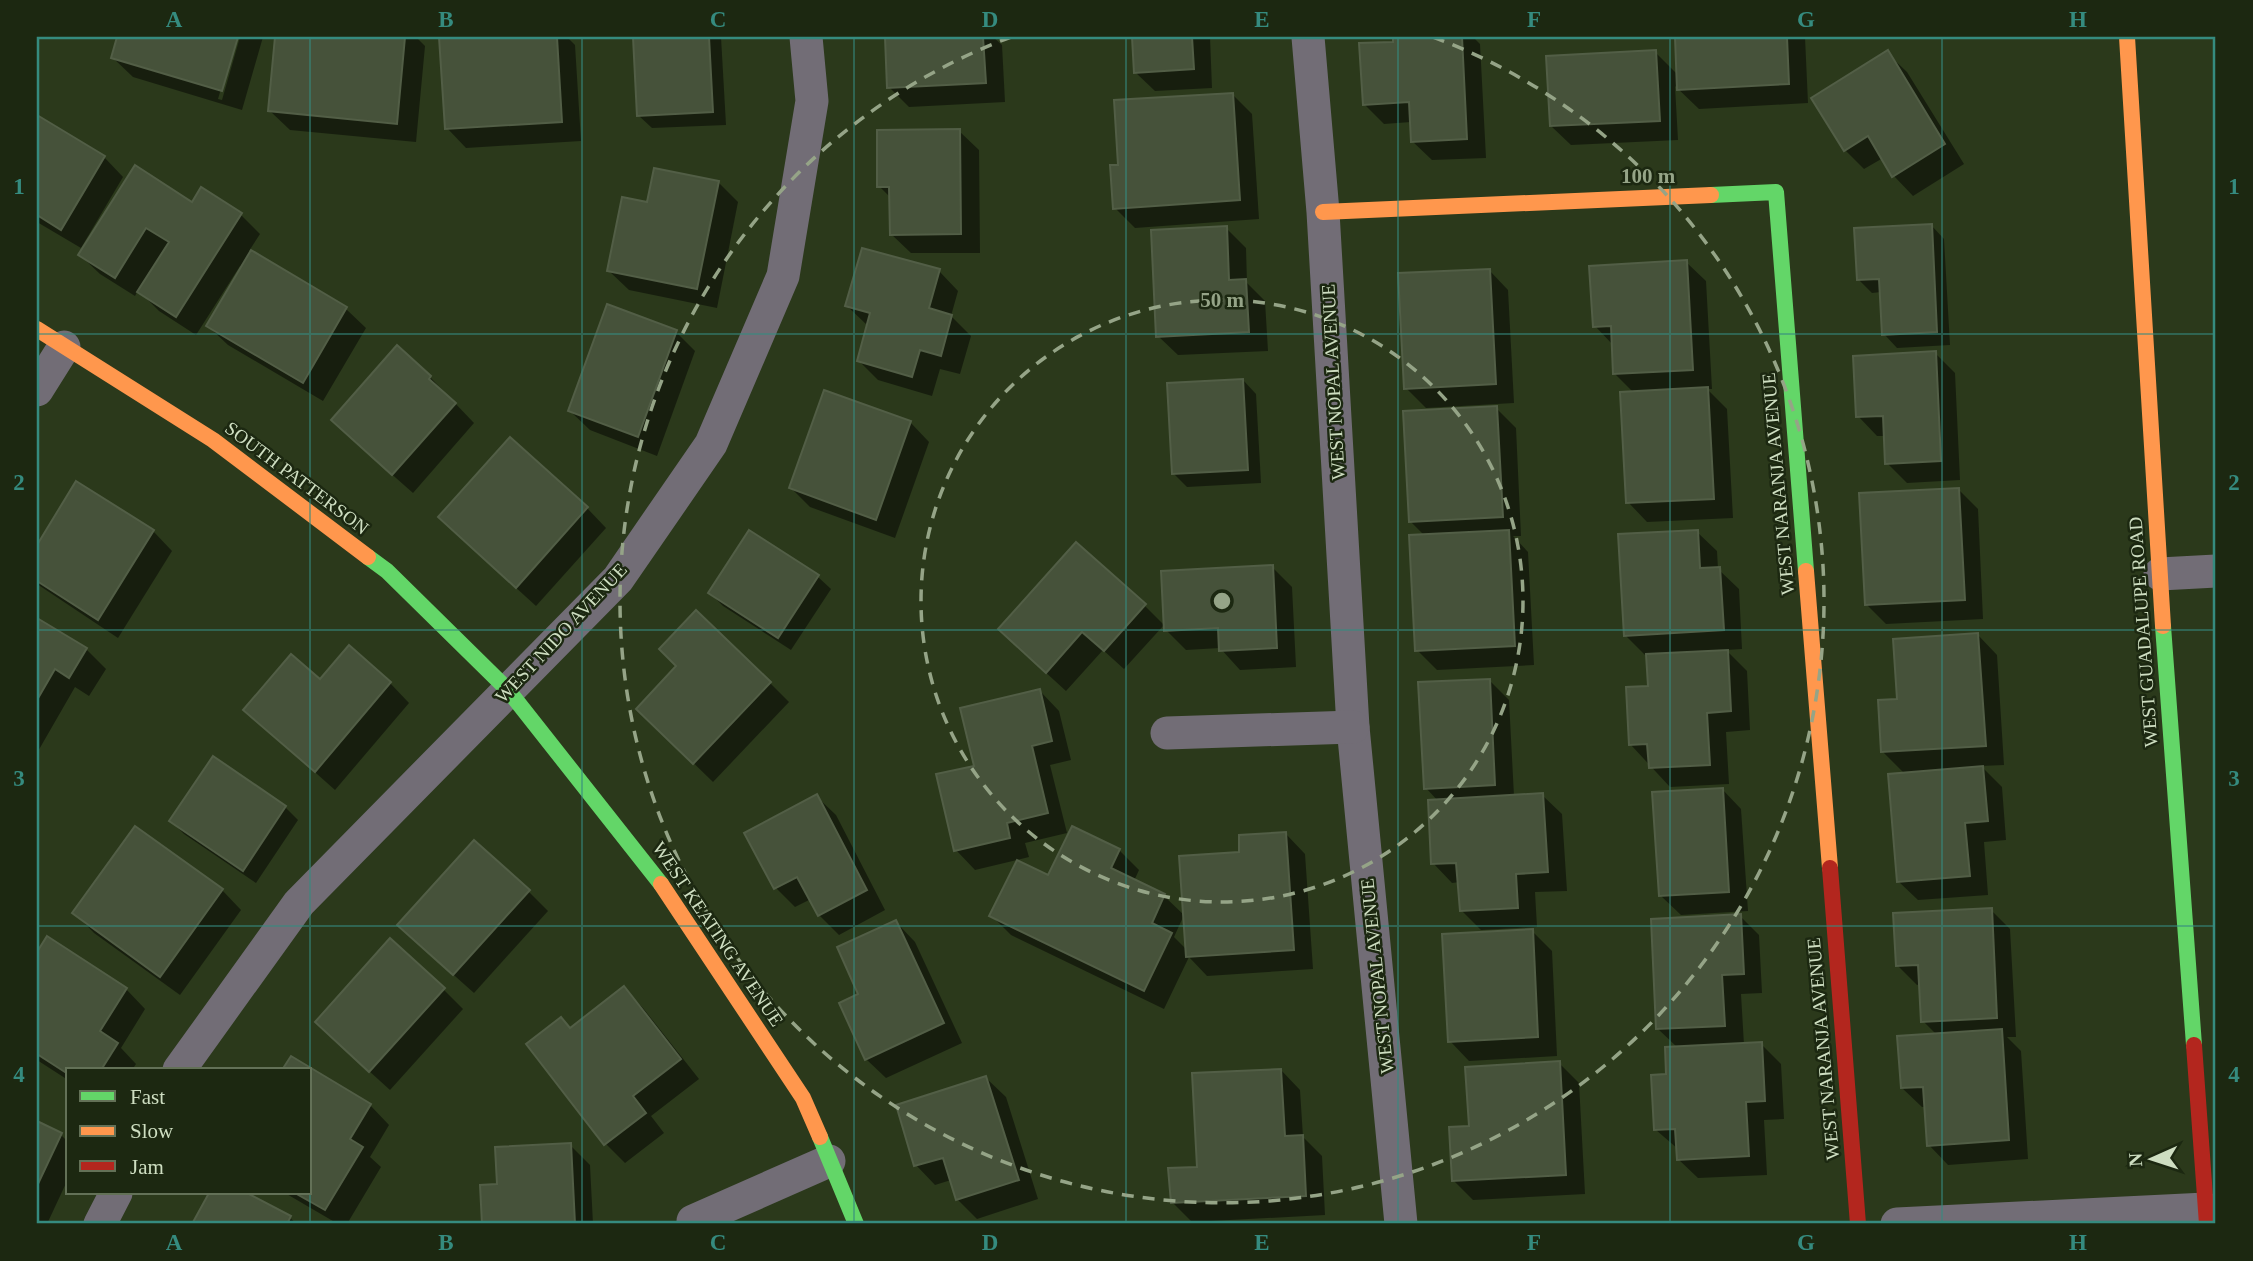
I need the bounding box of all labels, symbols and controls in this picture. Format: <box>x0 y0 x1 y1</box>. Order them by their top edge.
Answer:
text: A <box>166 7 183 32</box>
text: B <box>438 7 454 32</box>
text: C <box>710 7 726 32</box>
text: D <box>982 7 998 32</box>
text: E <box>1254 7 1270 32</box>
text: F <box>1527 7 1541 32</box>
text: G <box>1797 7 1815 32</box>
text: H <box>2069 7 2087 32</box>
text: 100 m <box>1621 164 1676 188</box>
text: 1 <box>13 174 25 199</box>
text: 1 <box>2228 174 2240 199</box>
street label: WEST NOPAL AVENUE <box>1317 283 1349 481</box>
text: 50 m <box>1200 288 1244 312</box>
street label: WEST NARANJA AVENUE <box>1758 372 1798 596</box>
street label: SOUTH PATTERSON <box>221 417 373 539</box>
text: 2 <box>13 470 25 495</box>
text: 2 <box>2228 470 2240 495</box>
street label: WEST GUADALUPE ROAD <box>2124 516 2162 748</box>
street label: WEST NIDO AVENUE <box>491 559 631 707</box>
centre of rings <box>1210 589 1234 613</box>
text: 3 <box>13 766 25 791</box>
text: 3 <box>2228 766 2240 791</box>
street label: WEST KEATING AVENUE <box>648 838 788 1030</box>
street label: WEST NOPAL AVENUE <box>1356 877 1398 1075</box>
street label: WEST NARANJA AVENUE <box>1803 937 1843 1161</box>
text: 4 <box>13 1062 25 1087</box>
text: 4 <box>2228 1062 2240 1087</box>
legend <box>66 1068 312 1194</box>
text: Fast <box>130 1085 165 1109</box>
text: Slow <box>130 1119 174 1143</box>
north arrow <box>2116 1124 2186 1194</box>
text: N <box>2125 1152 2146 1167</box>
text: Jam <box>130 1155 164 1179</box>
text: A <box>166 1230 183 1255</box>
text: B <box>438 1230 454 1255</box>
text: C <box>710 1230 726 1255</box>
text: D <box>982 1230 998 1255</box>
text: E <box>1254 1230 1270 1255</box>
text: F <box>1527 1230 1541 1255</box>
text: G <box>1797 1230 1815 1255</box>
text: H <box>2069 1230 2087 1255</box>

